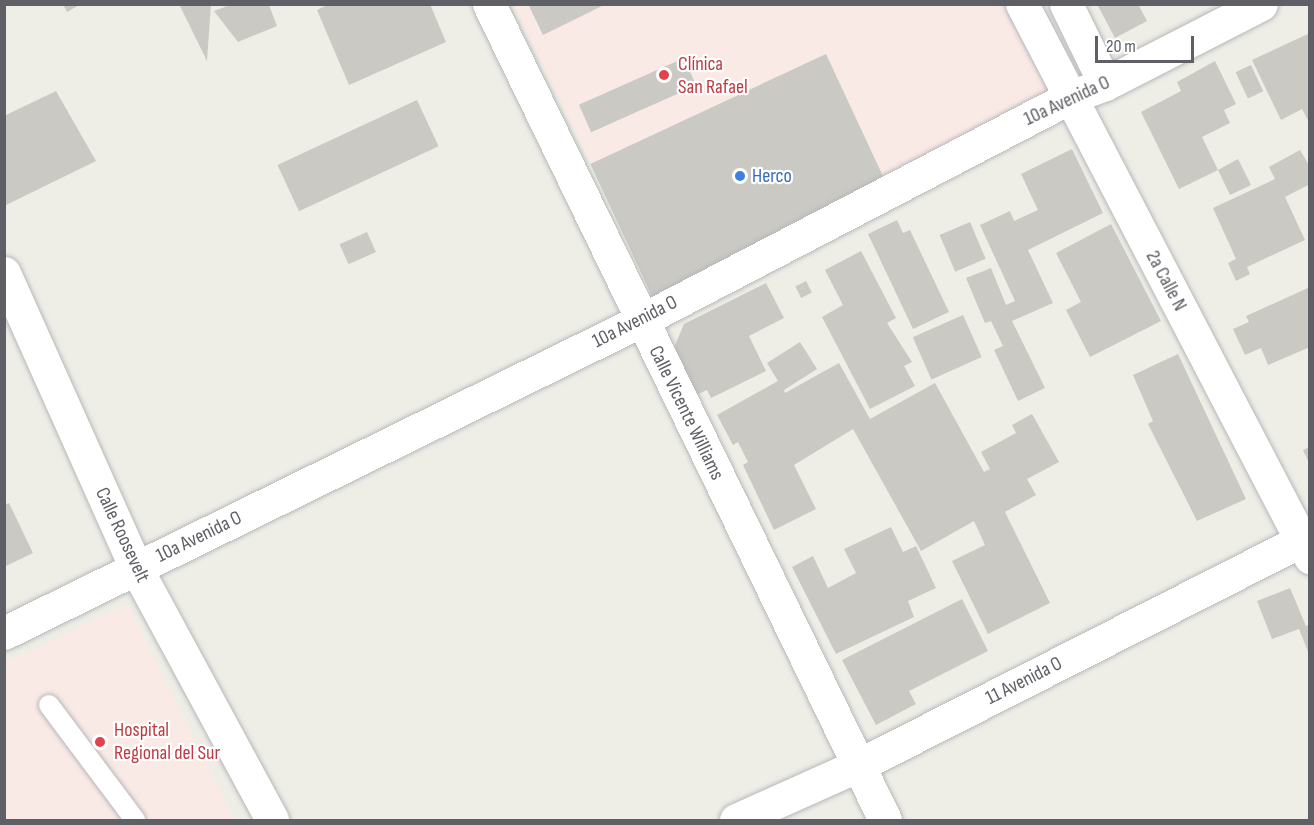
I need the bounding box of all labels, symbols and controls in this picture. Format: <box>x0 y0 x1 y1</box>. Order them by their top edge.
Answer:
scale bar <box>1098 24 1197 62</box>
text: 20 m <box>1106 36 1136 57</box>
place label: Clínica San Rafael <box>678 52 748 99</box>
marker: Clínica San Rafael <box>655 66 673 84</box>
street label: 10a Avenida O <box>1020 71 1114 131</box>
place label: Herco <box>752 164 792 188</box>
marker: Herco <box>733 169 747 183</box>
street label: 2a Calle N <box>1140 247 1192 315</box>
street label: 10a Avenida O <box>589 290 681 354</box>
street label: Calle Vicente Williams <box>643 342 729 484</box>
street label: Calle Roosevelt <box>90 484 154 586</box>
street label: 10a Avenida O <box>152 506 246 568</box>
street label: 11 Avenida O <box>982 652 1066 710</box>
place label: Hospital Regional del Sur <box>114 718 220 765</box>
marker: Hospital Regional del Sur <box>91 733 109 751</box>

